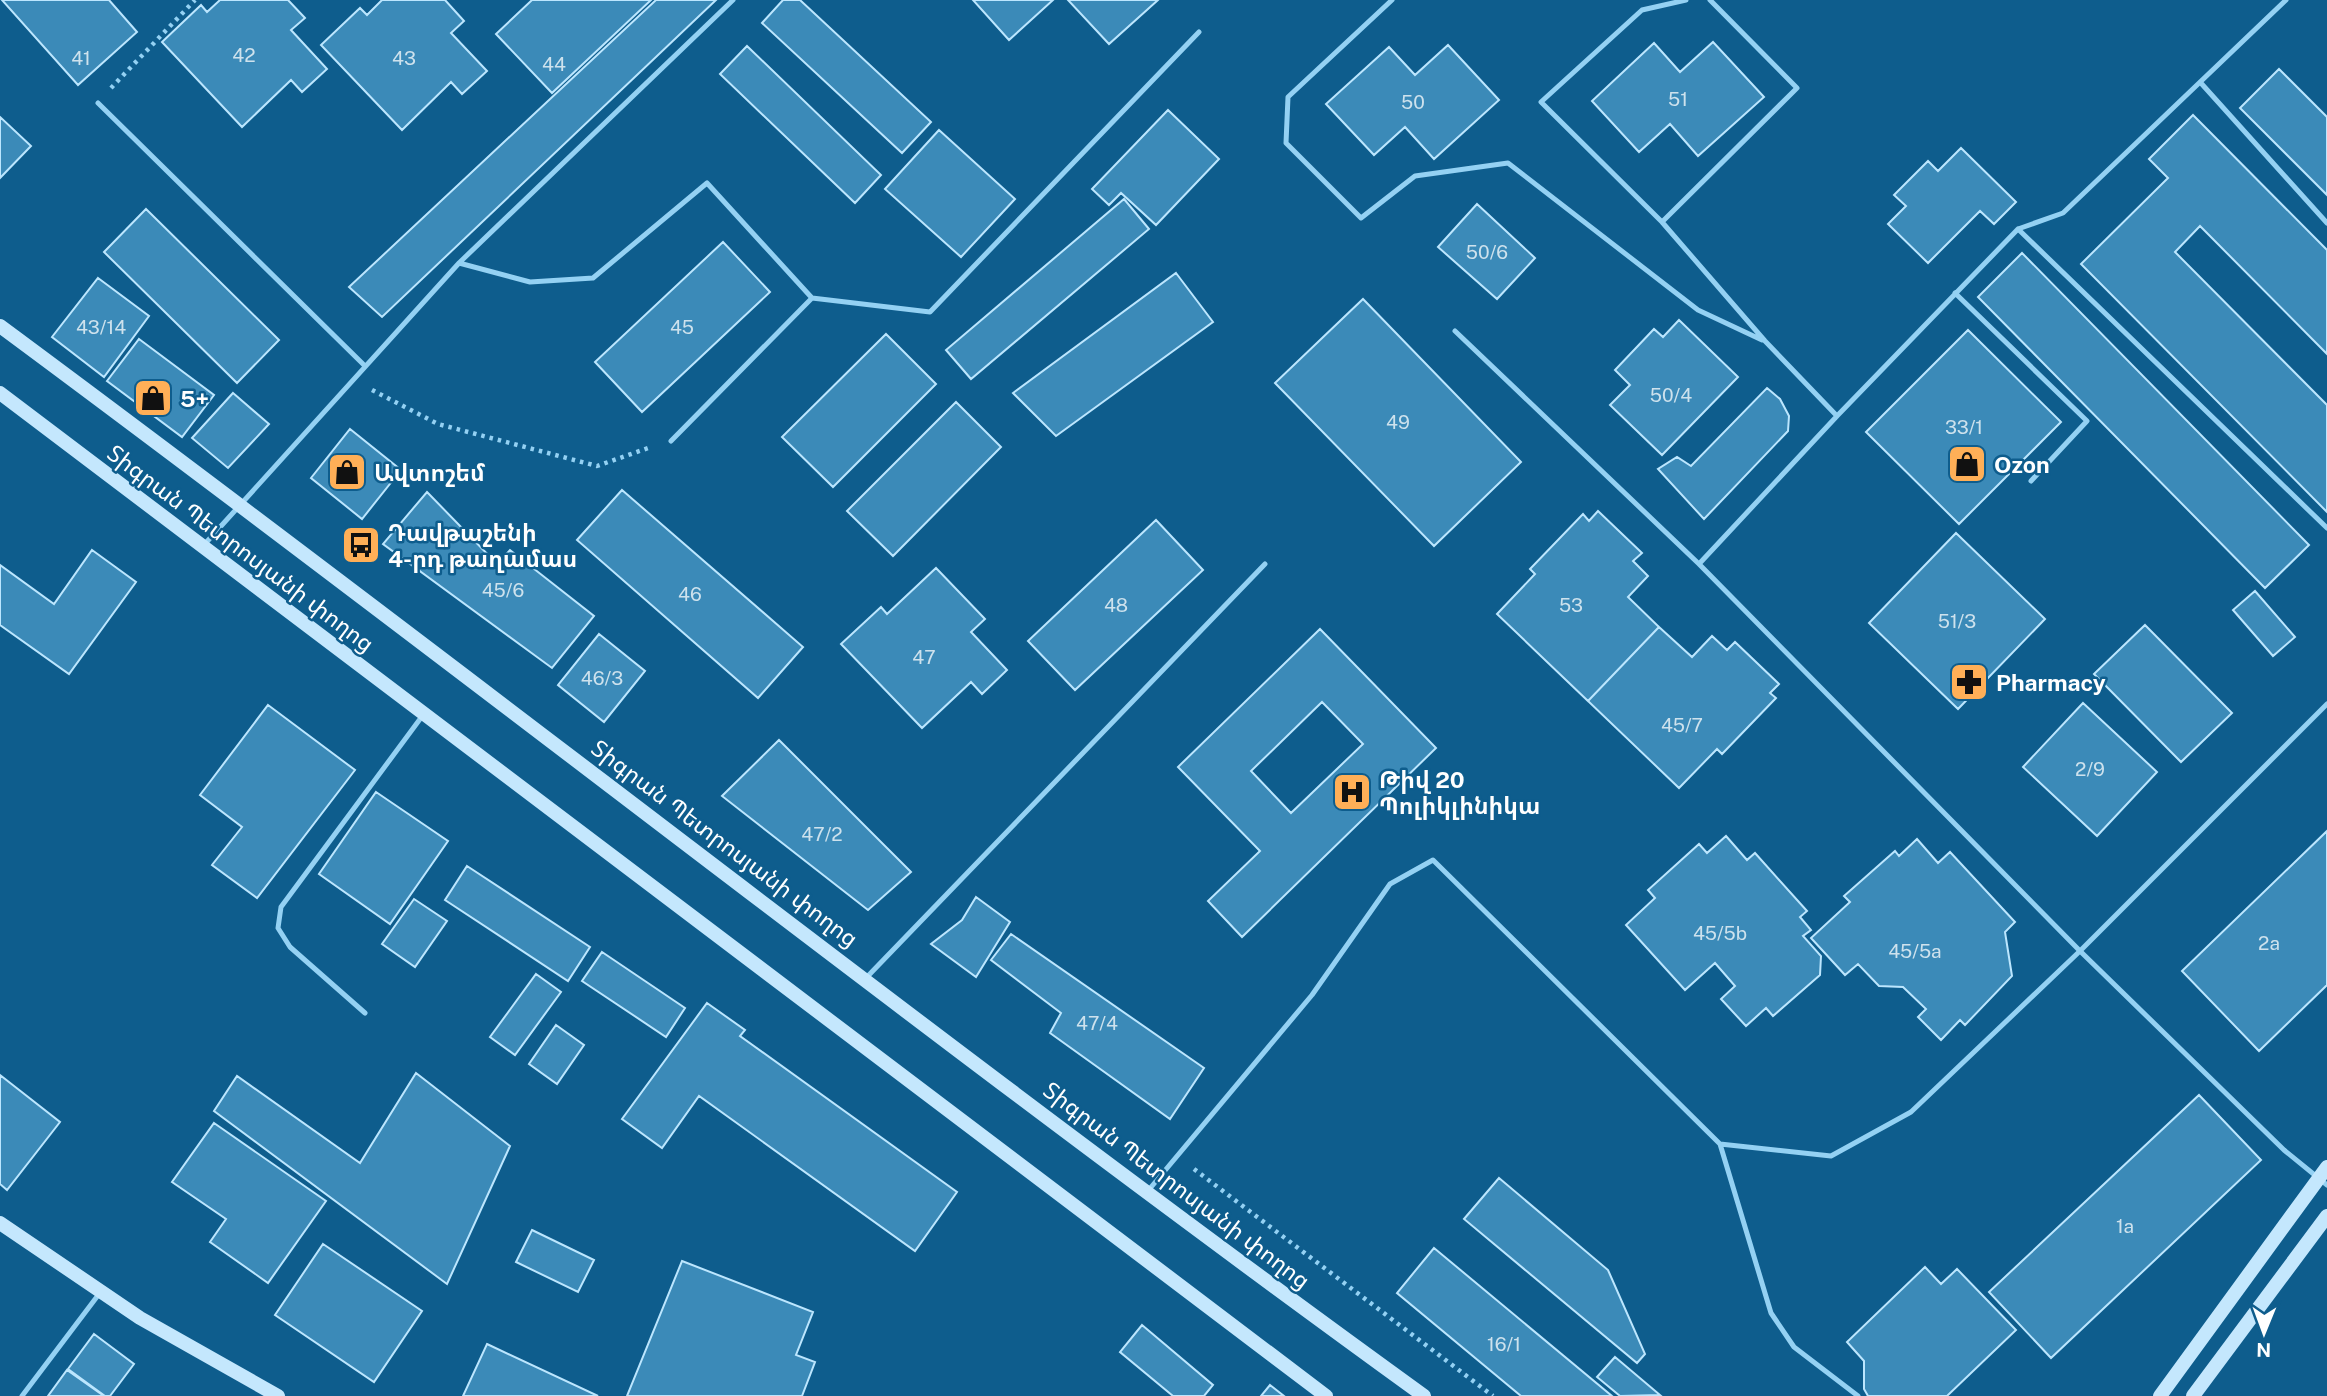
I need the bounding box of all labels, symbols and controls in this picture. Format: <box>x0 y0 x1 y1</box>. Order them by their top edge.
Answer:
house number: 42 <box>232 44 256 66</box>
house number: 41 <box>71 47 91 69</box>
house number: 43 <box>392 47 416 69</box>
house number: 44 <box>542 53 566 75</box>
house number: 51 <box>1668 88 1688 110</box>
house number: 50 <box>1401 91 1425 113</box>
house number: 50/6 <box>1466 241 1508 263</box>
house number: 43/14 <box>76 316 126 338</box>
house number: 45 <box>670 316 694 338</box>
shop icon: 5+ <box>132 377 174 419</box>
house number: 50/4 <box>1650 384 1692 406</box>
place label: 5+ <box>180 385 209 412</box>
house number: 49 <box>1386 411 1410 433</box>
house number: 33/1 <box>1945 416 1983 438</box>
street label: Տիգրան Պետրոսյանի փողոց <box>102 439 380 658</box>
shop icon: Ozon <box>1946 443 1988 485</box>
shop icon: Ավտոշեմ <box>326 451 368 493</box>
place label: Ozon <box>1994 451 2050 478</box>
place label: Ավտոշեմ <box>374 459 486 487</box>
place label: Դավթաշենի 4-րդ թաղամաս <box>388 519 577 573</box>
bus stop icon: Դավթաշենի 4-րդ թաղամաս <box>340 524 382 566</box>
house number: 45/6 <box>482 579 524 601</box>
house number: 46 <box>678 583 702 605</box>
house number: 48 <box>1104 594 1128 616</box>
house number: 53 <box>1559 594 1583 616</box>
house number: 51/3 <box>1938 610 1976 632</box>
house number: 47 <box>912 646 936 668</box>
pharmacy icon: Pharmacy <box>1948 661 1990 703</box>
house number: 46/3 <box>581 667 623 689</box>
place label: Pharmacy <box>1996 669 2106 696</box>
house number: 45/7 <box>1661 714 1703 736</box>
street label: Տիգրան Պետրոսյանի փողոց <box>586 734 864 953</box>
house number: 2/9 <box>2075 758 2105 780</box>
place label: Թիվ 20 Պոլիկլինիկա <box>1379 766 1540 820</box>
hospital icon: Թիվ 20 Պոլիկլինիկա <box>1331 771 1373 813</box>
house number: 47/2 <box>801 823 843 845</box>
house number: 45/5b <box>1693 922 1747 944</box>
house number: 2a <box>2258 932 2280 954</box>
house number: 45/5a <box>1888 940 1942 962</box>
house number: 47/4 <box>1076 1012 1118 1034</box>
street label: Տիգրան Պետրոսյանի փողոց <box>1038 1076 1316 1295</box>
house number: 1a <box>2116 1215 2134 1237</box>
north arrow <box>2229 1298 2299 1368</box>
house number: 16/1 <box>1487 1333 1521 1355</box>
text: N <box>2256 1339 2271 1361</box>

